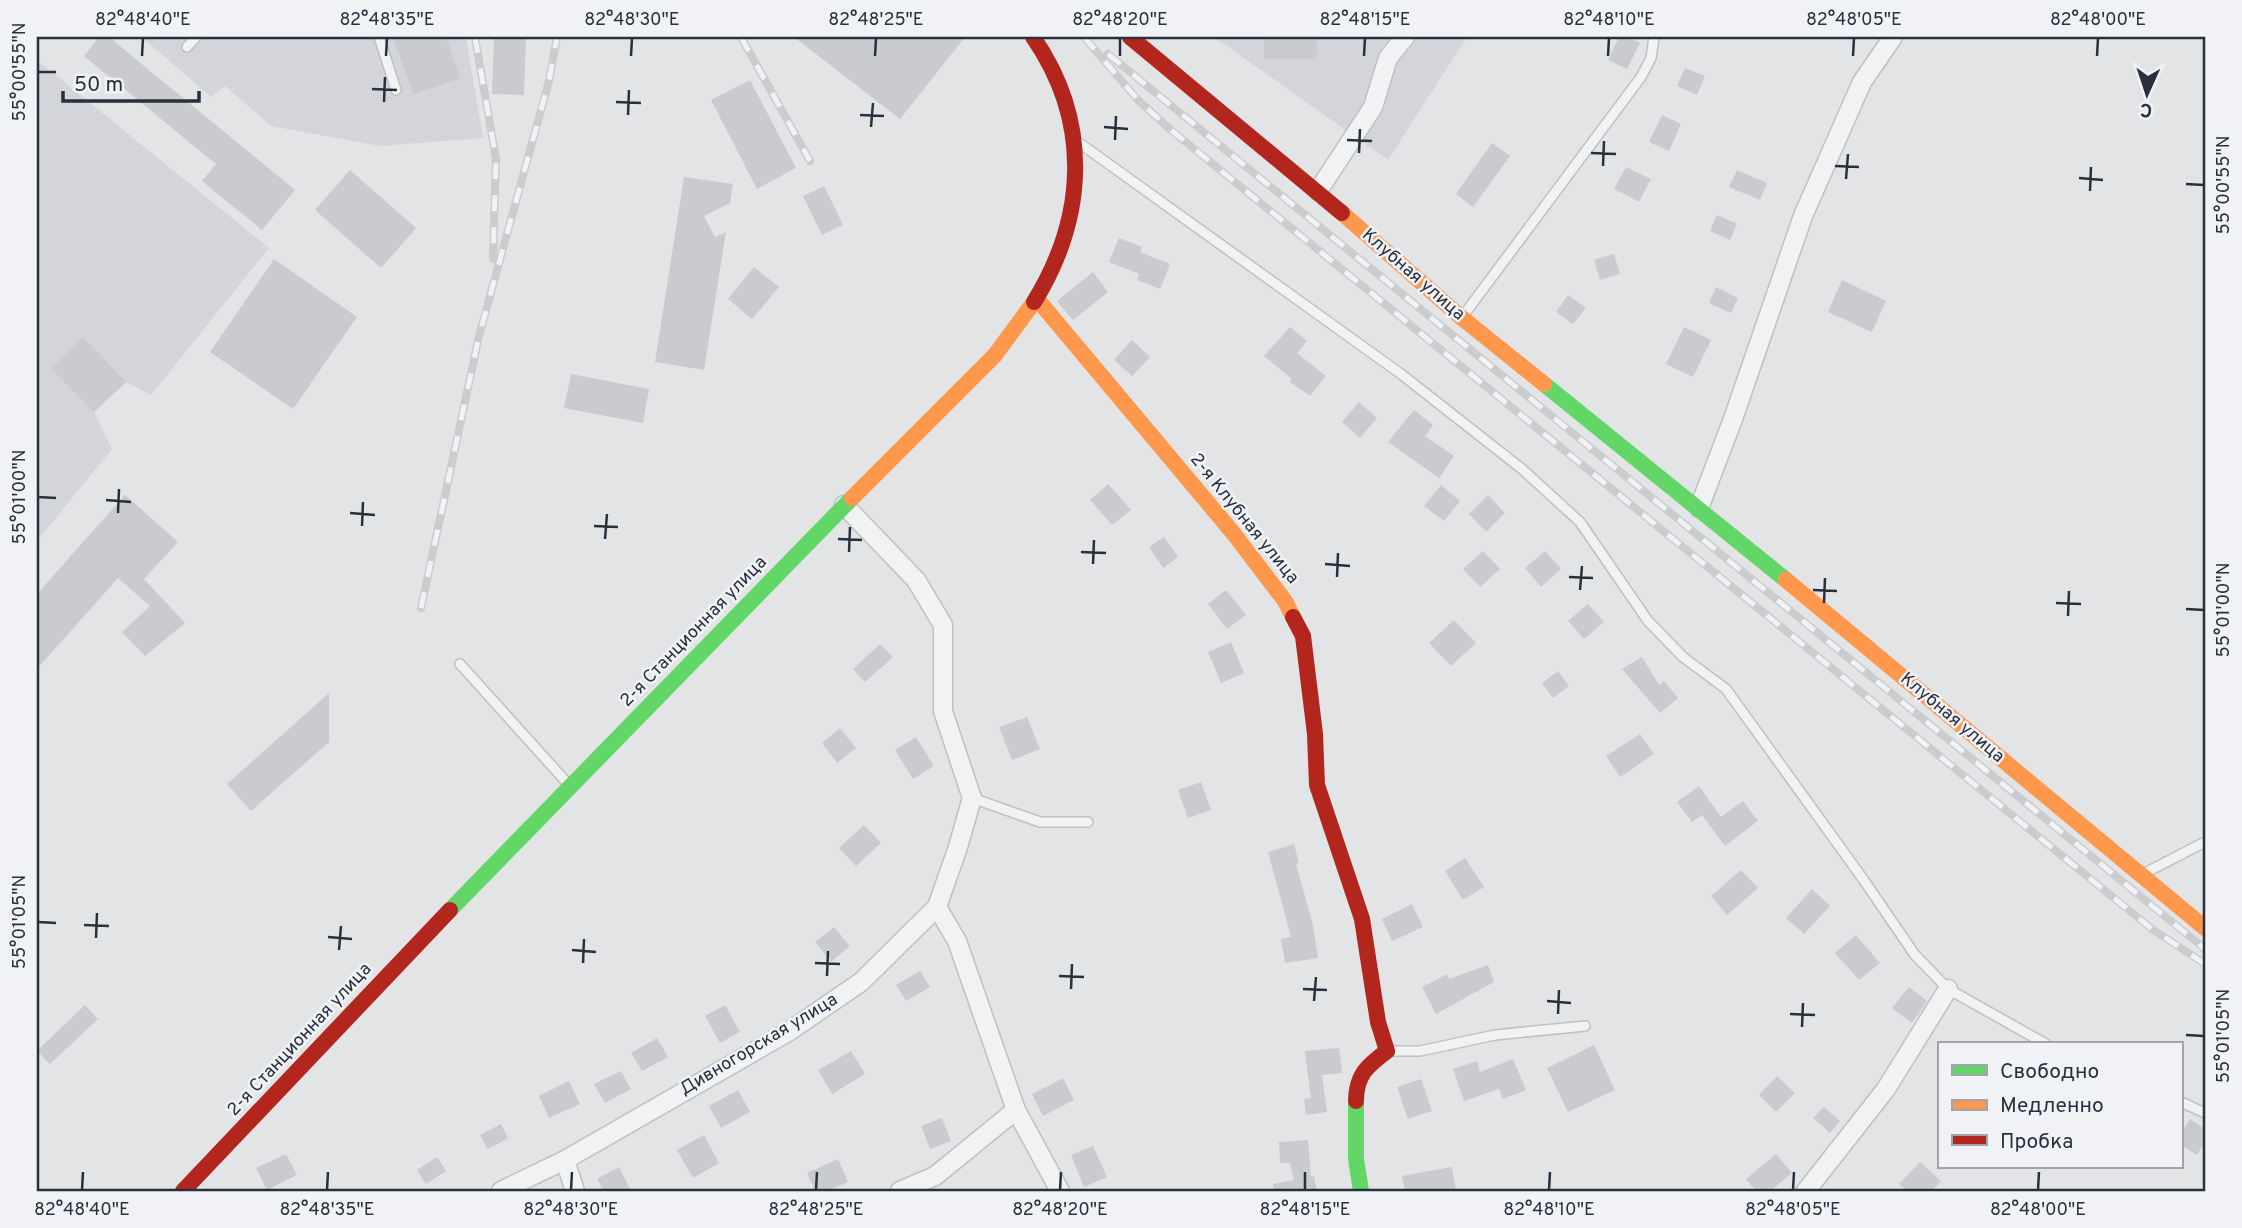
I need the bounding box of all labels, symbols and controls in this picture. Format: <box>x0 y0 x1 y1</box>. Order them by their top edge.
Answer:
text: 82°48'40"E <box>95 9 191 32</box>
text: 82°48'35"E <box>339 9 435 32</box>
text: 82°48'30"E <box>584 9 680 32</box>
text: 82°48'25"E <box>828 9 924 32</box>
text: 82°48'20"E <box>1072 9 1168 32</box>
text: 82°48'15"E <box>1320 9 1410 32</box>
text: 82°48'10"E <box>1563 9 1655 32</box>
text: 82°48'05"E <box>1806 9 1902 32</box>
text: 82°48'00"E <box>2050 9 2146 32</box>
text: 55°00'55"N <box>9 23 32 121</box>
scale bar <box>63 60 200 104</box>
north arrow <box>2112 60 2182 130</box>
text: 50 m <box>74 72 123 99</box>
text: С <box>2140 97 2153 121</box>
text: 55°00'55"N <box>2213 136 2236 234</box>
street label: Клубная улица <box>1357 224 1469 326</box>
street label: 2-я Клубная улица <box>1184 449 1304 589</box>
text: 55°01'00"N <box>9 450 32 544</box>
street label: 2-я Станционная улица <box>616 552 772 712</box>
text: 55°01'00"N <box>2213 563 2236 657</box>
street label: Клубная улица <box>1895 668 2009 768</box>
text: 55°01'05"N <box>9 875 32 969</box>
street label: 2-я Станционная улица <box>223 958 377 1122</box>
street label: Дивногорская улица <box>676 989 842 1101</box>
text: 55°01'05"N <box>2213 989 2236 1083</box>
legend <box>1938 1042 2182 1168</box>
text: Свободно <box>2000 1059 2099 1086</box>
text: Медленно <box>2000 1093 2104 1120</box>
text: Пробка <box>2000 1129 2073 1156</box>
text: 82°48'40"E <box>34 1199 130 1222</box>
text: 82°48'35"E <box>279 1199 375 1222</box>
text: 82°48'30"E <box>523 1199 619 1222</box>
text: 82°48'25"E <box>768 1199 864 1222</box>
text: 82°48'20"E <box>1012 1199 1108 1222</box>
text: 82°48'15"E <box>1260 1199 1350 1222</box>
text: 82°48'10"E <box>1503 1199 1595 1222</box>
text: 82°48'05"E <box>1745 1199 1841 1222</box>
text: 82°48'00"E <box>1990 1199 2086 1222</box>

